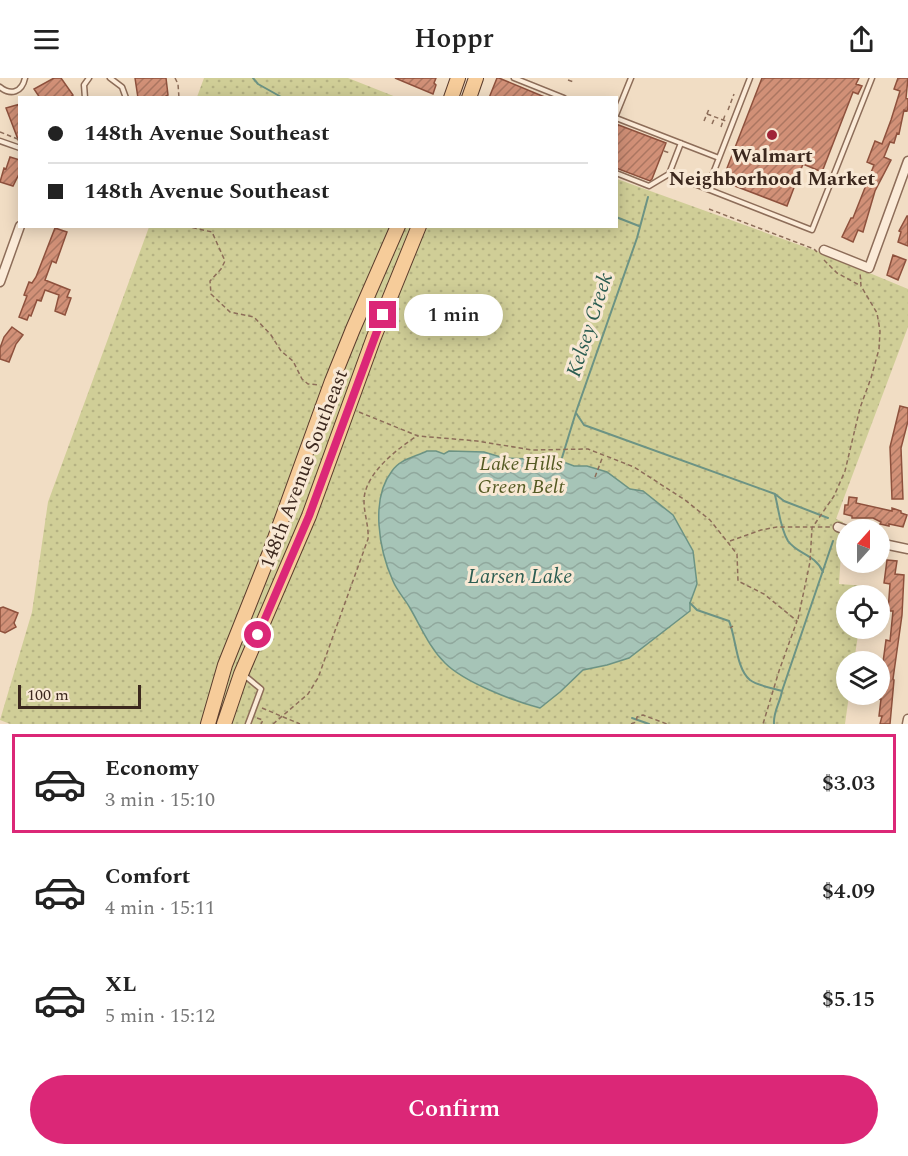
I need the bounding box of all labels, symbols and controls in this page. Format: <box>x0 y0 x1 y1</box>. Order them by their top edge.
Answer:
text: Hoppr <box>414 18 494 60</box>
icon: menu <box>30 23 63 56</box>
icon: share <box>845 23 878 56</box>
text: 148th Avenue Southeast <box>84 117 329 150</box>
marker: Walmart Neighborhood Market <box>765 128 779 142</box>
place label: Walmart Neighborhood Market <box>669 141 875 194</box>
text: 148th Avenue Southeast <box>84 175 329 208</box>
water label: Kelsey Creek <box>558 268 622 381</box>
callout: 1 min <box>404 294 503 336</box>
text: 1 min <box>428 300 479 330</box>
route end <box>369 301 396 328</box>
street label: 148th Avenue Southeast <box>252 365 356 573</box>
park label: Lake Hills Green Belt <box>478 449 565 502</box>
north arrow <box>836 519 890 573</box>
map controls <box>836 519 890 705</box>
water label: Larsen Lake <box>468 561 572 593</box>
button: locate <box>836 585 890 639</box>
route start <box>244 621 271 648</box>
button: layers <box>836 651 890 705</box>
scale bar <box>18 682 141 710</box>
text: 100 m <box>27 683 69 707</box>
text: Economy <box>105 752 198 785</box>
icon: car <box>33 757 87 811</box>
text: $3.03 <box>822 767 875 800</box>
text: 3 min · 15:10 <box>105 785 215 815</box>
text: Comfort <box>105 860 190 893</box>
icon: car <box>33 865 87 919</box>
text: $4.09 <box>822 875 875 908</box>
text: 4 min · 15:11 <box>105 893 215 923</box>
text: XL <box>105 968 136 1001</box>
icon: car <box>33 973 87 1027</box>
text: $5.15 <box>822 983 875 1016</box>
text: 5 min · 15:12 <box>105 1001 215 1031</box>
button: Confirm <box>30 1075 878 1144</box>

